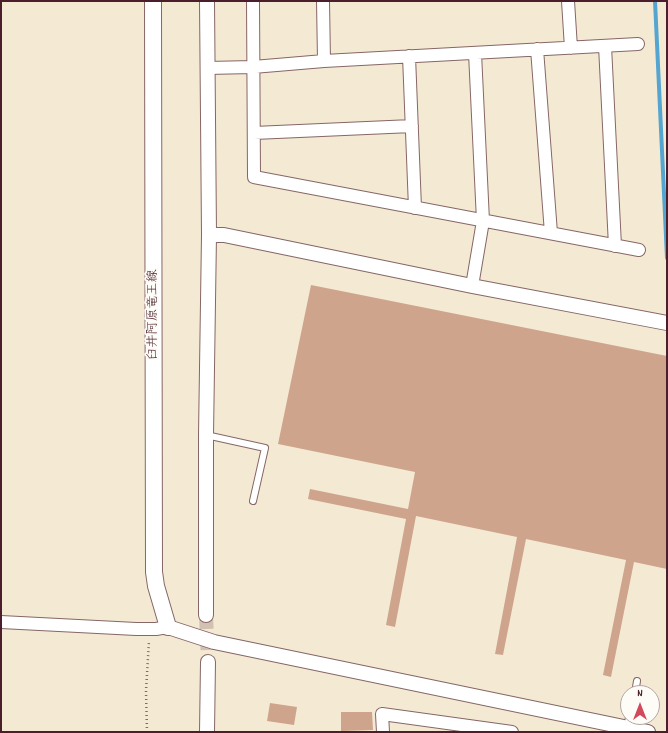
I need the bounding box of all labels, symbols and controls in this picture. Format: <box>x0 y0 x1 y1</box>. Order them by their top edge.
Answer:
street label: 臼井阿原竜王線 <box>146 270 162 360</box>
north arrow <box>620 685 660 725</box>
text: N <box>637 686 643 702</box>

